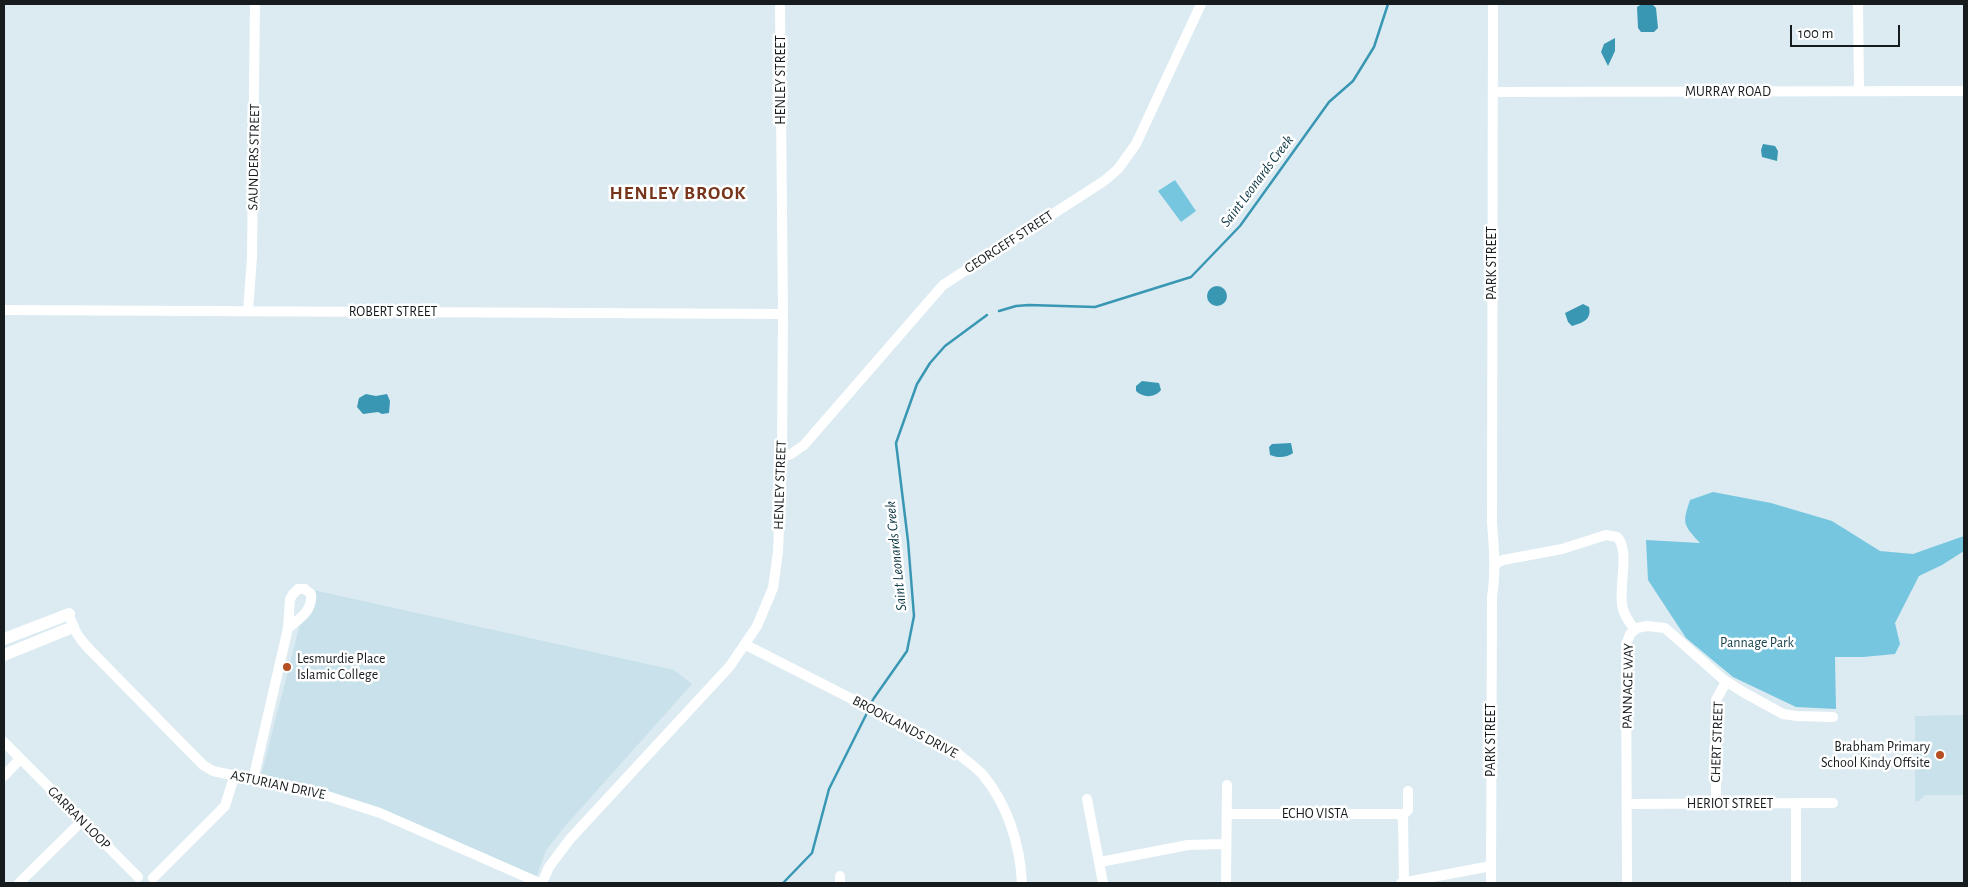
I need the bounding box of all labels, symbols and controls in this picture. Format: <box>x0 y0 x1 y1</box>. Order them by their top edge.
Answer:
scale bar <box>1793 15 1903 47</box>
text: 100 m <box>1798 26 1833 41</box>
street label: HENLEY STREET <box>773 35 789 125</box>
street label: MURRAY ROAD <box>1685 84 1771 100</box>
street label: SAUNDERS STREET <box>245 104 263 210</box>
water label: Saint Leonards Creek <box>1217 131 1297 231</box>
district label: HENLEY BROOK <box>608 182 748 204</box>
street label: GEORGEFF STREET <box>961 207 1057 277</box>
street label: PARK STREET <box>1484 226 1500 300</box>
street label: ROBERT STREET <box>349 304 437 320</box>
street label: HENLEY STREET <box>770 440 790 530</box>
water label: Saint Leonards Creek <box>881 500 911 612</box>
park label: Pannage Park <box>1720 635 1794 651</box>
street label: PANNAGE WAY <box>1619 643 1637 729</box>
place label: Lesmurdie Place Islamic College <box>297 651 385 684</box>
marker: Lesmurdie Place Islamic College <box>281 661 293 673</box>
street label: BROOKLANDS DRIVE <box>849 692 961 762</box>
street label: CHERT STREET <box>1707 701 1727 783</box>
street label: PARK STREET <box>1483 703 1499 777</box>
place label: Brabham Primary School Kindy Offsite <box>1821 739 1930 772</box>
marker: Brabham Primary School Kindy Offsite <box>1934 749 1946 761</box>
street label: ASTURIAN DRIVE <box>229 767 327 803</box>
street label: GARRAN LOOP <box>44 783 114 853</box>
street label: HERIOT STREET <box>1687 796 1773 812</box>
street label: ECHO VISTA <box>1282 806 1348 822</box>

